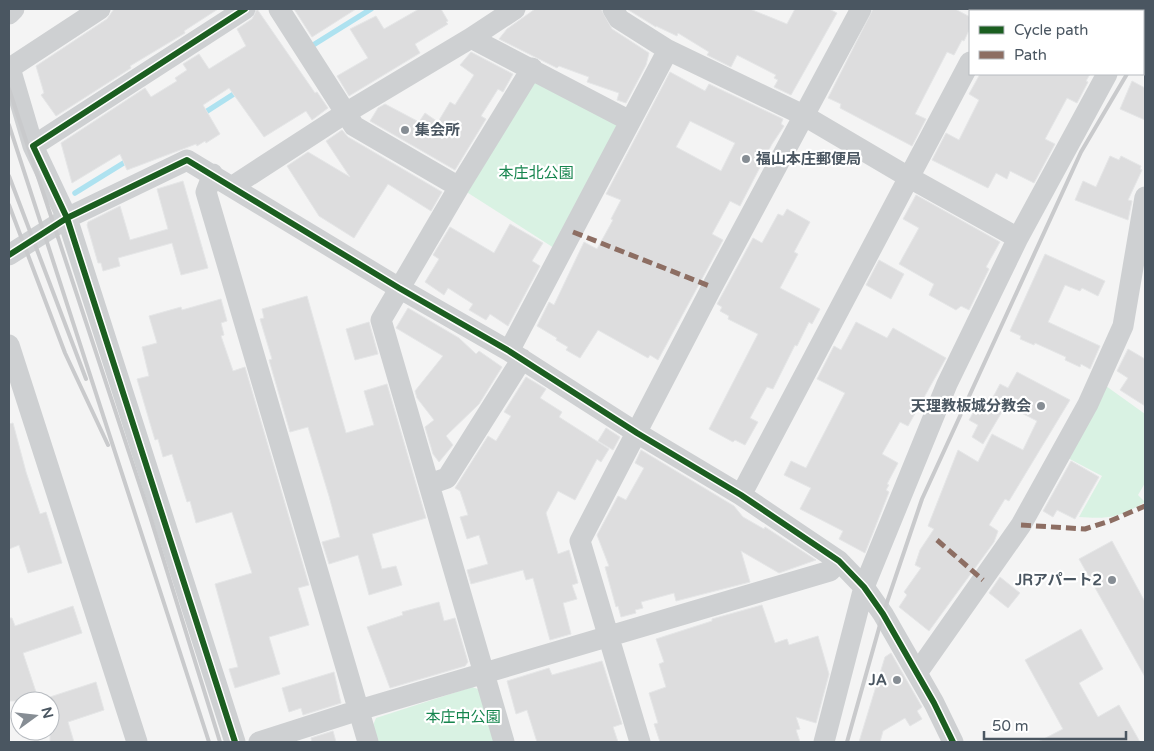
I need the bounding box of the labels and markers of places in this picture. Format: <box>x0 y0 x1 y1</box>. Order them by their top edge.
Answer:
place label: 集会所 <box>414 121 460 139</box>
marker: 集会所 <box>399 124 411 136</box>
place label: 福山本庄郵便局 <box>755 150 861 168</box>
marker: 福山本庄郵便局 <box>740 153 752 165</box>
place label: 天理教板城分教会 <box>911 397 1031 415</box>
marker: 天理教板城分教会 <box>1035 400 1047 412</box>
place label: JRアパート2 <box>1014 571 1102 589</box>
marker: JRアパート2 <box>1106 574 1118 586</box>
place label: JA <box>868 671 887 689</box>
marker: JA <box>891 674 903 686</box>

